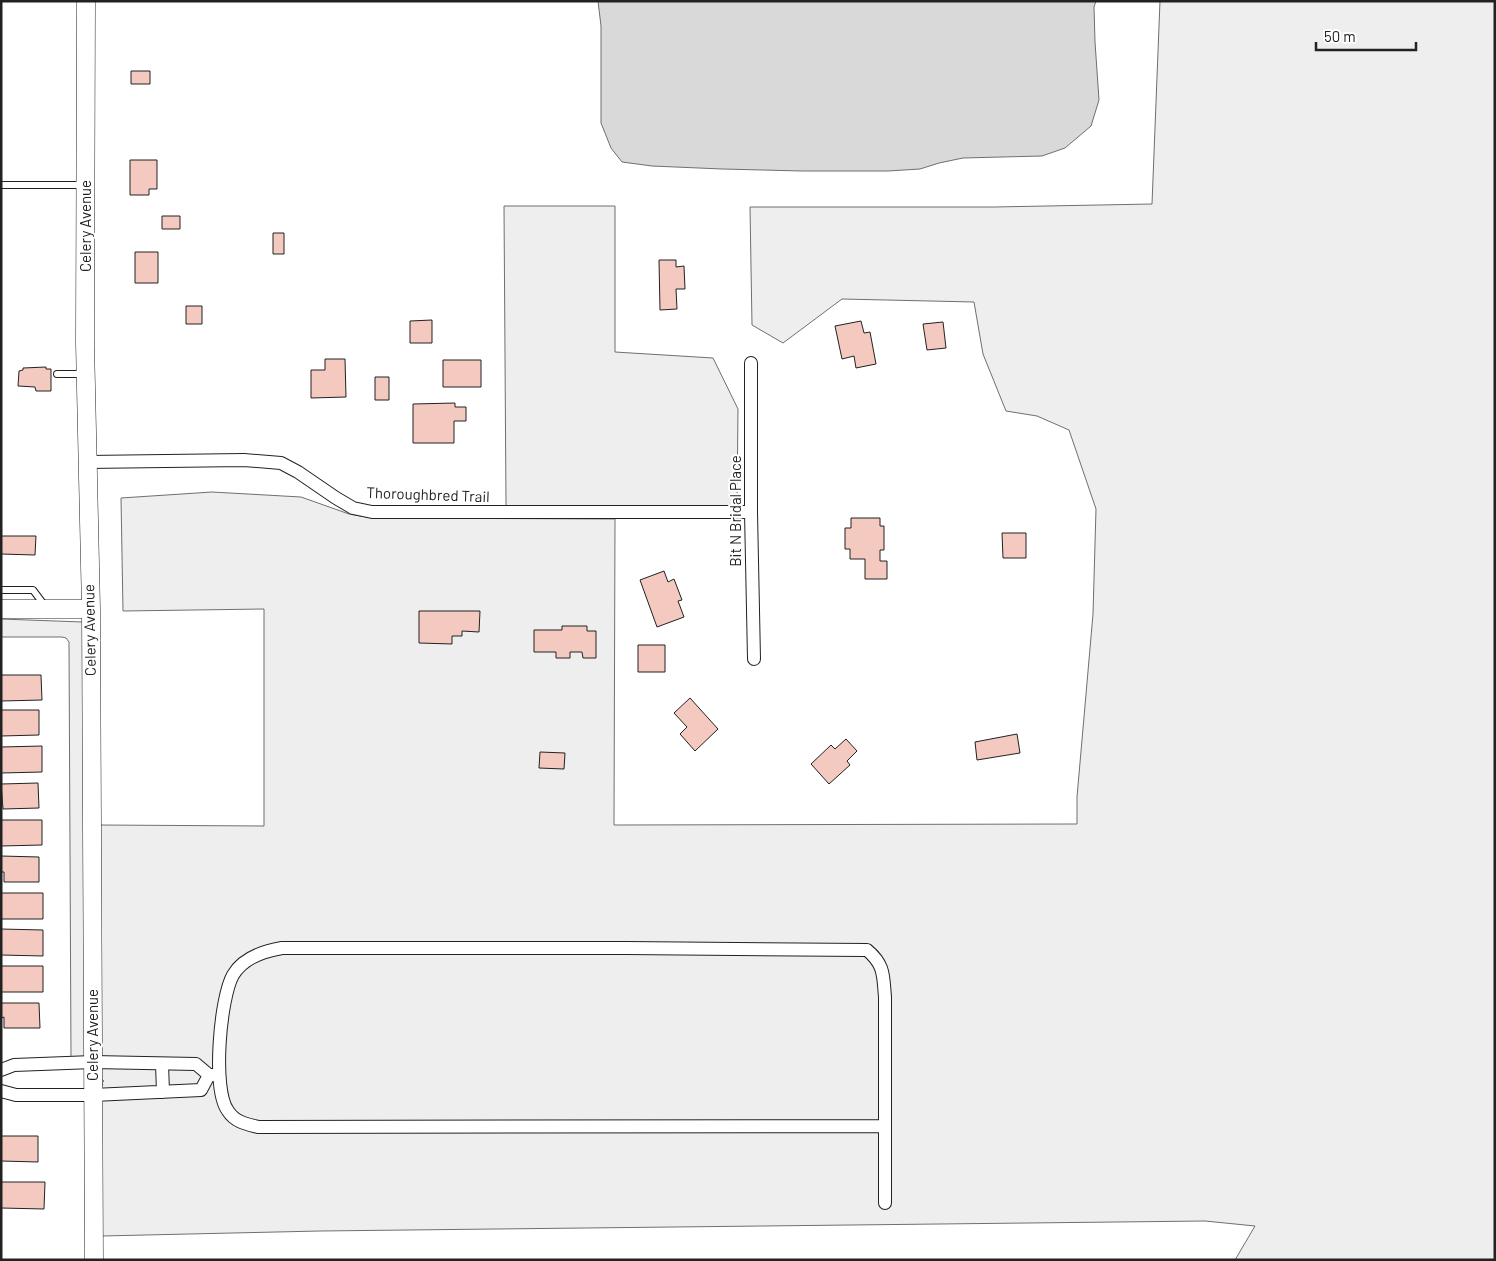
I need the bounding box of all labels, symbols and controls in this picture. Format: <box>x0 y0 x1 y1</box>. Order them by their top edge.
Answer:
scale bar <box>1316 20 1416 52</box>
text: 50 m <box>1324 27 1356 45</box>
street label: Celery Avenue <box>76 180 94 272</box>
street label: Bit N Bridal Place <box>726 455 744 567</box>
street label: Thoroughbred Trail <box>366 483 490 505</box>
street label: Celery Avenue <box>79 584 99 676</box>
street label: Celery Avenue <box>83 989 101 1081</box>

